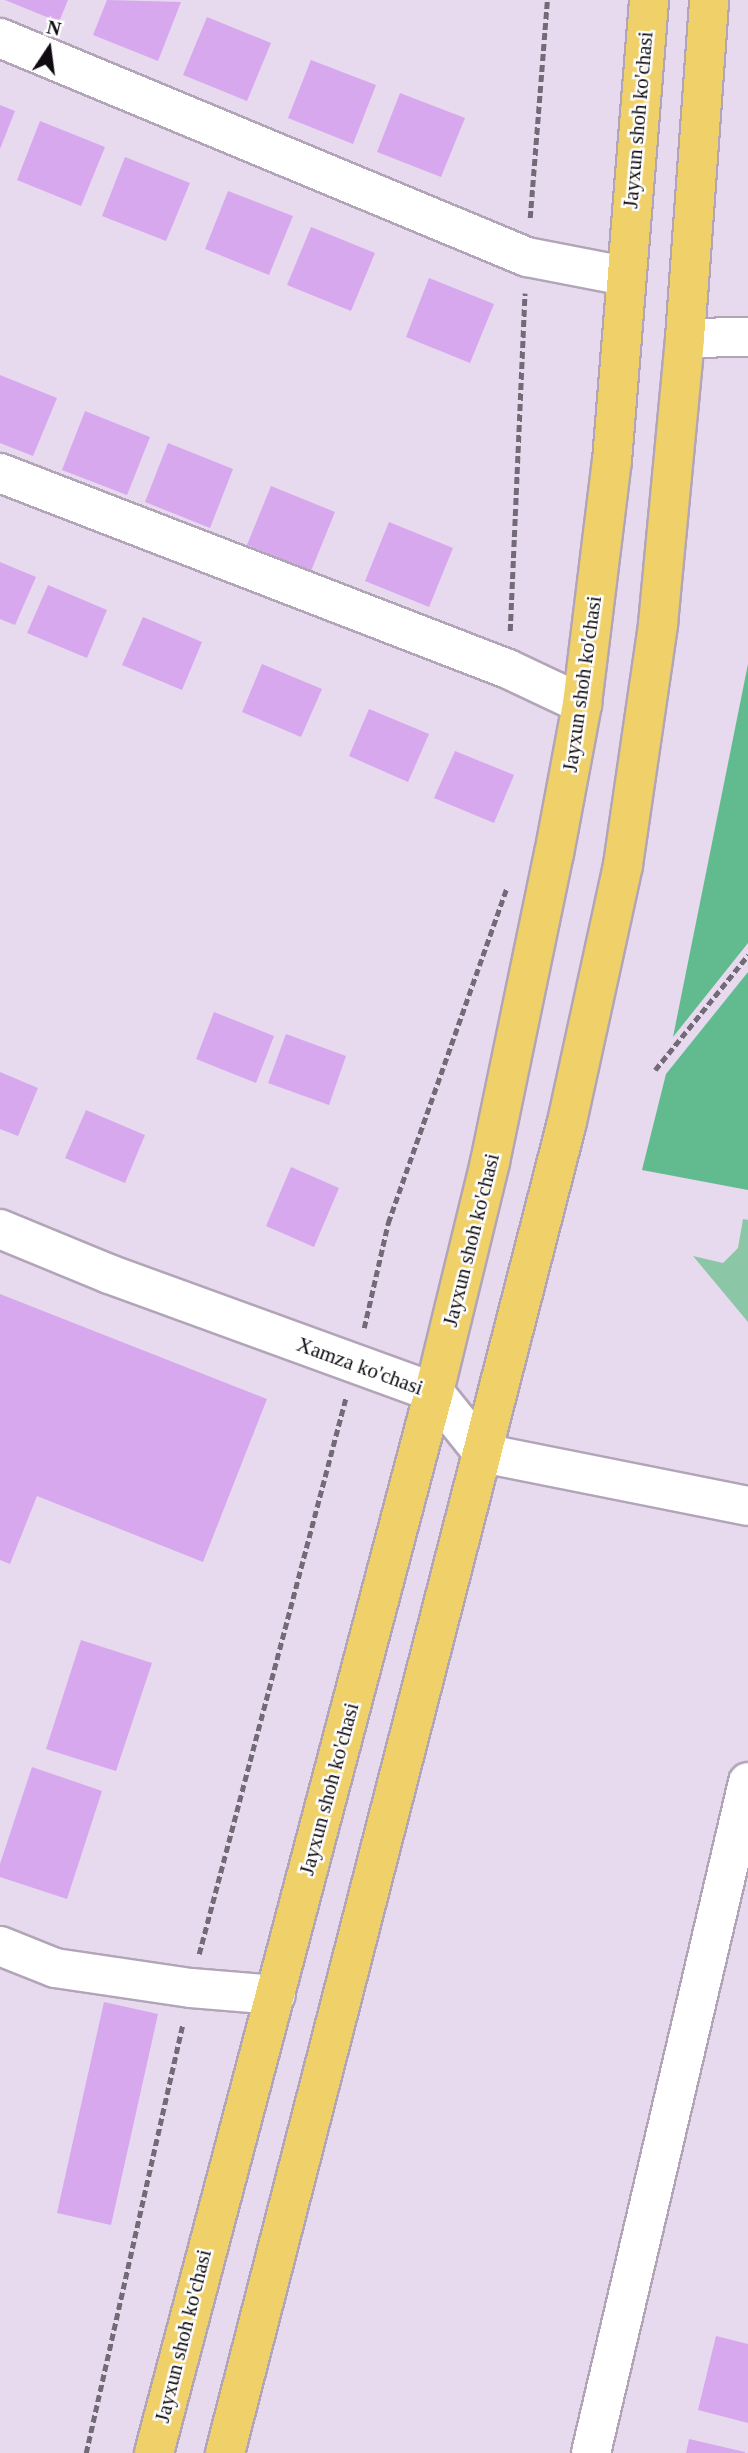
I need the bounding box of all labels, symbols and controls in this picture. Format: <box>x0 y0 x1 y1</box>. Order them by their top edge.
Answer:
north arrow <box>14 14 84 84</box>
text: N <box>45 16 63 40</box>
street label: Jayxun shoh ko'chasi <box>618 30 658 210</box>
street label: Jayxun shoh ko'chasi <box>557 594 607 774</box>
street label: Jayxun shoh ko'chasi <box>437 1151 505 1329</box>
street label: Xamza ko'chasi <box>293 1331 427 1401</box>
street label: Jayxun shoh ko'chasi <box>294 1700 364 1878</box>
street label: Jayxun shoh ko'chasi <box>149 2247 217 2425</box>

